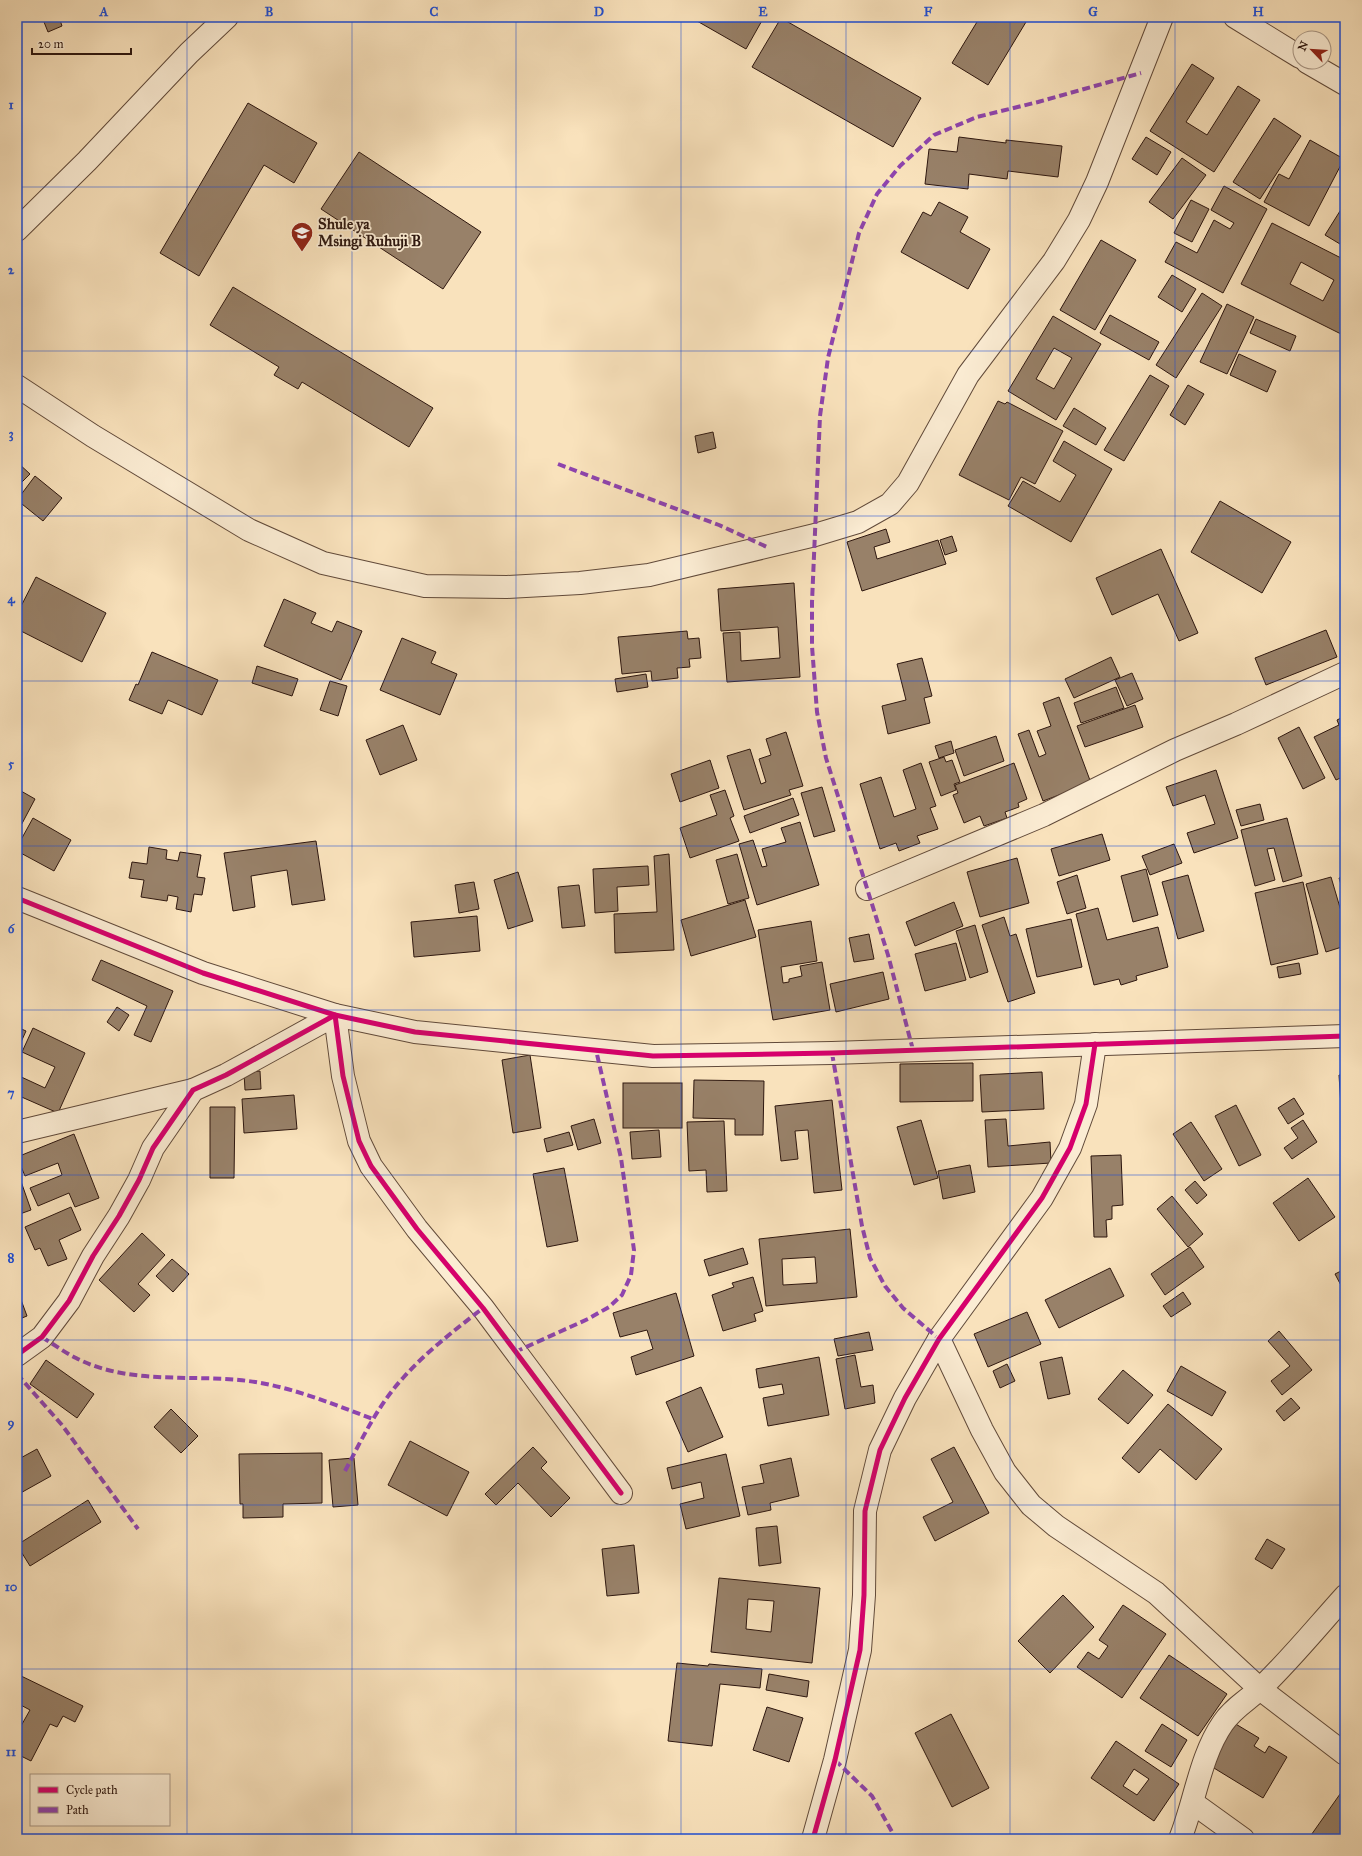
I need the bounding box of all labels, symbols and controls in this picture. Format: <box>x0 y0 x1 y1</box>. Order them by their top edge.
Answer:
text: A <box>99 4 109 20</box>
text: B <box>265 4 274 20</box>
text: C <box>430 4 439 20</box>
text: D <box>594 4 604 20</box>
text: E <box>758 4 768 20</box>
text: F <box>924 4 933 20</box>
text: G <box>1088 4 1098 20</box>
text: H <box>1252 4 1264 20</box>
scale bar <box>32 30 131 56</box>
north arrow <box>1292 30 1332 70</box>
text: 20 m <box>38 37 64 51</box>
text: N <box>1296 38 1312 53</box>
text: 1 <box>8 97 14 113</box>
place label: Shule ya Msingi Ruhuji B <box>318 215 421 251</box>
school or university icon: Shule ya Msingi Ruhuji B <box>289 220 315 253</box>
text: 2 <box>8 262 15 278</box>
text: 3 <box>8 426 14 442</box>
text: 4 <box>7 591 15 607</box>
text: 5 <box>8 756 15 772</box>
text: 6 <box>8 921 16 937</box>
text: 7 <box>8 1085 15 1101</box>
text: 8 <box>8 1250 15 1266</box>
text: 9 <box>8 1415 15 1431</box>
text: 10 <box>5 1579 18 1595</box>
text: 11 <box>6 1744 16 1760</box>
legend <box>30 1774 170 1826</box>
text: Cycle path <box>66 1783 118 1797</box>
text: Path <box>66 1803 89 1817</box>

